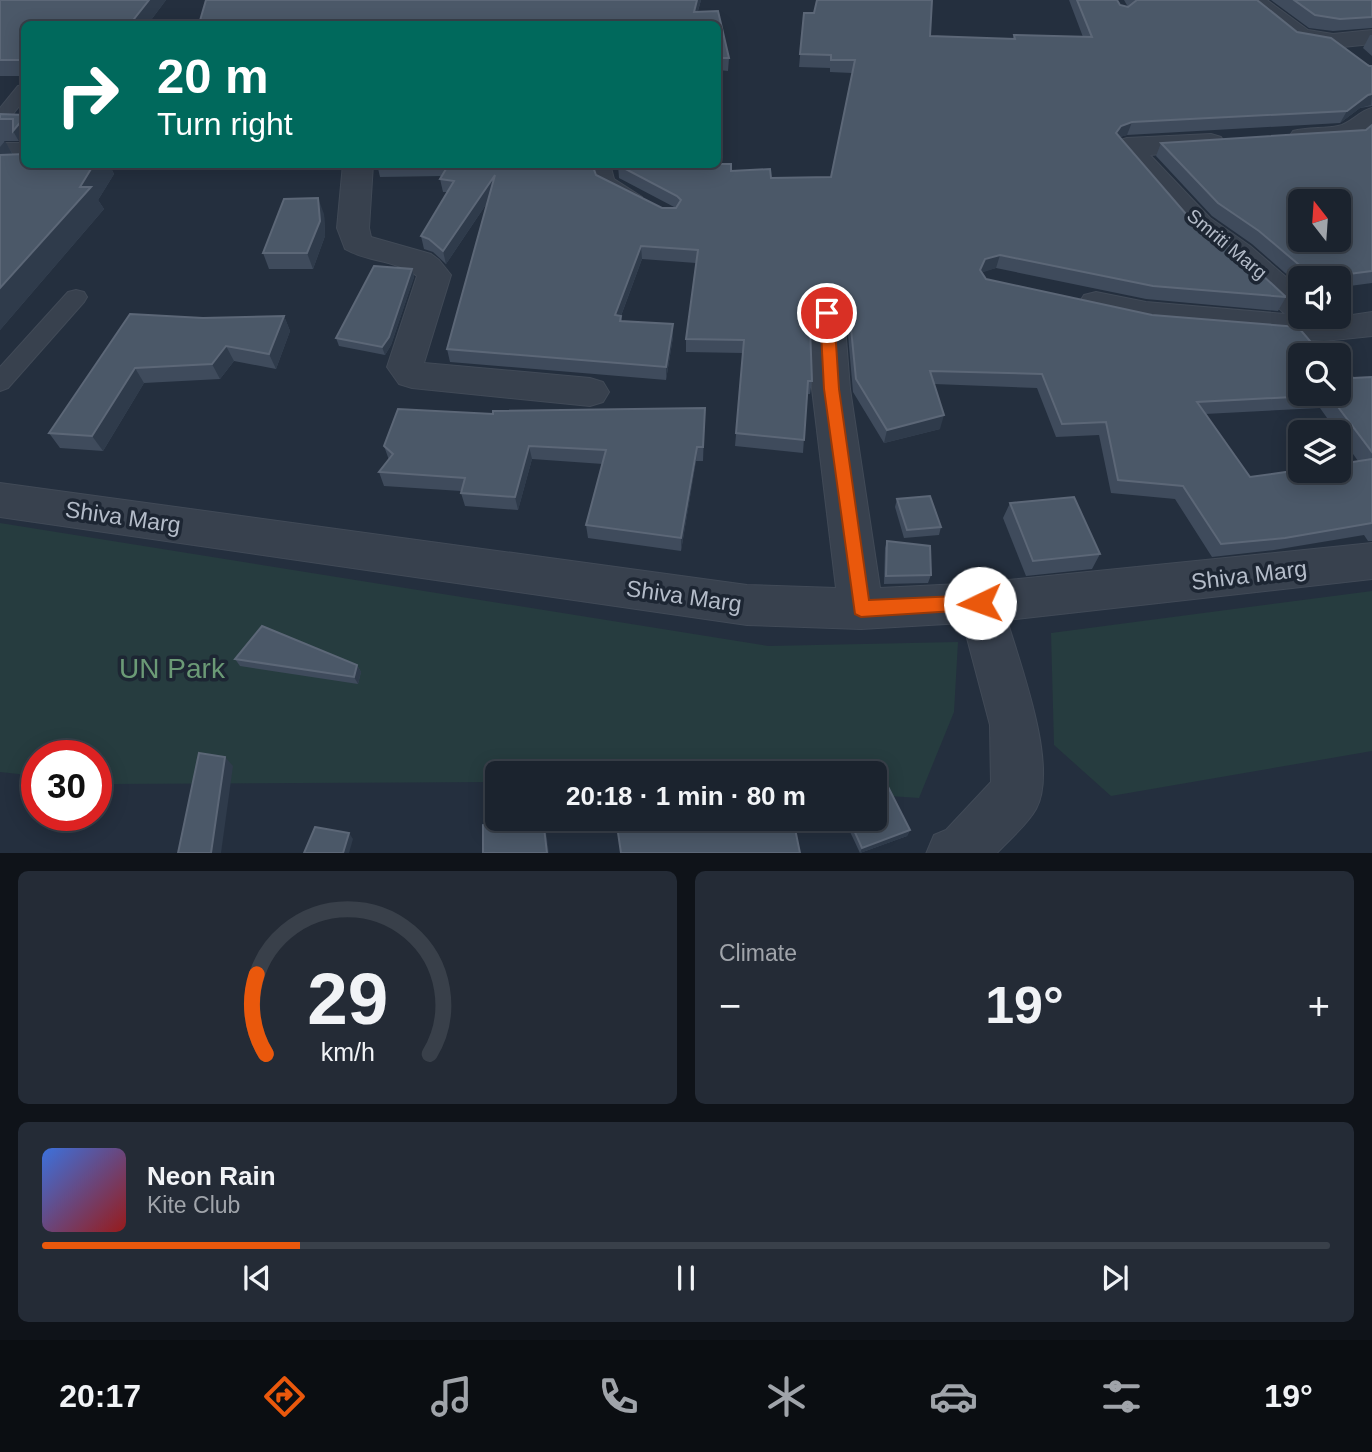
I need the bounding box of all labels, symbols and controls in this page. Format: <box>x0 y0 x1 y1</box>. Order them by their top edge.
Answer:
icon: right <box>42 49 133 140</box>
text: 20 m <box>157 49 269 103</box>
text: Turn right <box>157 106 293 142</box>
north arrow <box>1288 189 1351 252</box>
map controls <box>1288 189 1351 483</box>
street label: Smriti Marg <box>1183 205 1271 283</box>
button: sound <box>1288 266 1351 329</box>
pin <box>797 283 857 343</box>
icon: arrive <box>808 294 846 332</box>
button: search <box>1288 343 1351 406</box>
button: layers <box>1288 420 1351 483</box>
street label: Shiva Marg <box>64 496 182 538</box>
street label: Shiva Marg <box>1190 555 1308 595</box>
position arrow <box>943 566 1017 640</box>
street label: Shiva Marg <box>625 575 743 617</box>
park label: UN Park <box>119 653 226 684</box>
speed limit sign: 30 <box>21 740 112 831</box>
text: 20:18 · 1 min · 80 m <box>566 781 806 811</box>
text: Climate <box>719 940 797 966</box>
text: 29 <box>307 958 388 1039</box>
text: 19° <box>985 976 1064 1034</box>
text: − <box>719 985 741 1027</box>
text: + <box>1308 985 1330 1027</box>
text: km/h <box>320 1037 375 1065</box>
text: Neon Rain <box>147 1161 276 1191</box>
text: Kite Club <box>147 1192 240 1218</box>
icon: previous <box>238 1259 276 1297</box>
icon: pause <box>667 1259 705 1297</box>
icon: next <box>1096 1259 1134 1297</box>
icon: directions <box>260 1372 309 1421</box>
icon: music <box>427 1372 476 1421</box>
icon: phone <box>594 1372 643 1421</box>
icon: climate <box>762 1372 811 1421</box>
icon: car <box>929 1372 978 1421</box>
icon: filters <box>1097 1372 1146 1421</box>
text: 20:17 <box>59 1378 141 1414</box>
text: 19° <box>1264 1378 1313 1414</box>

